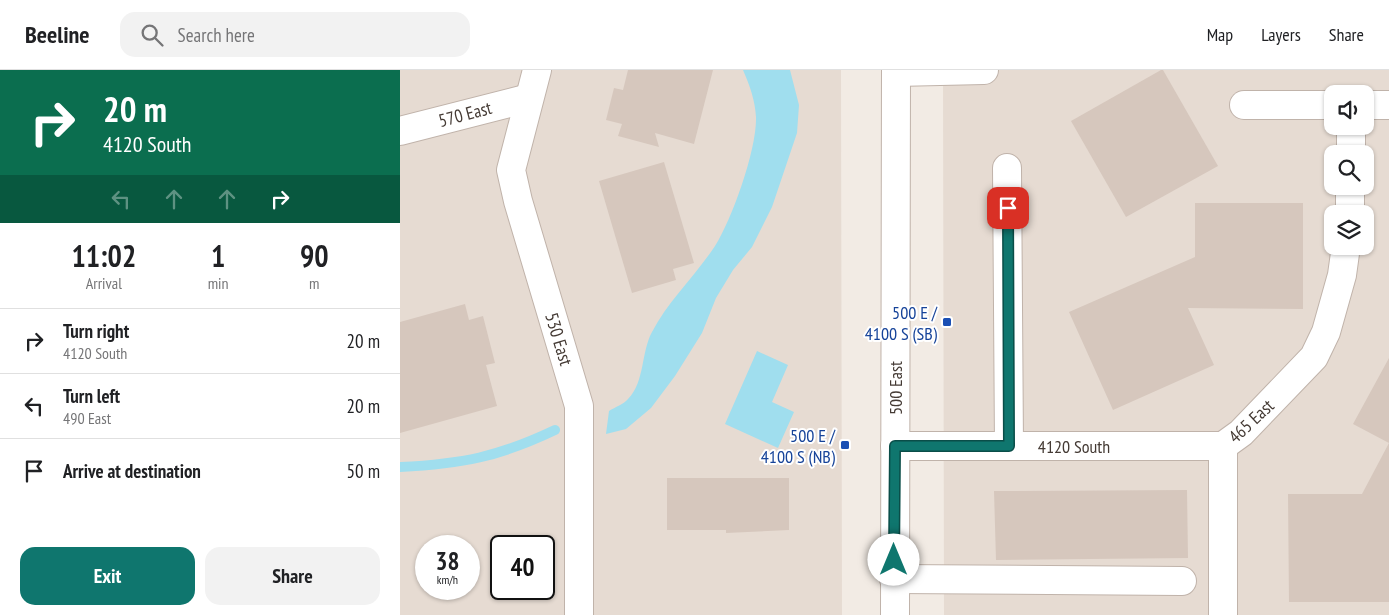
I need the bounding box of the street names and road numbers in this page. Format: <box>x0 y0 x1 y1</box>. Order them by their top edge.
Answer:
street label: 570 East <box>436 96 494 132</box>
street label: 530 East <box>540 310 578 368</box>
street label: 500 East <box>884 361 907 415</box>
street label: 465 East <box>1223 394 1279 448</box>
street label: 4120 South <box>1038 435 1110 458</box>

